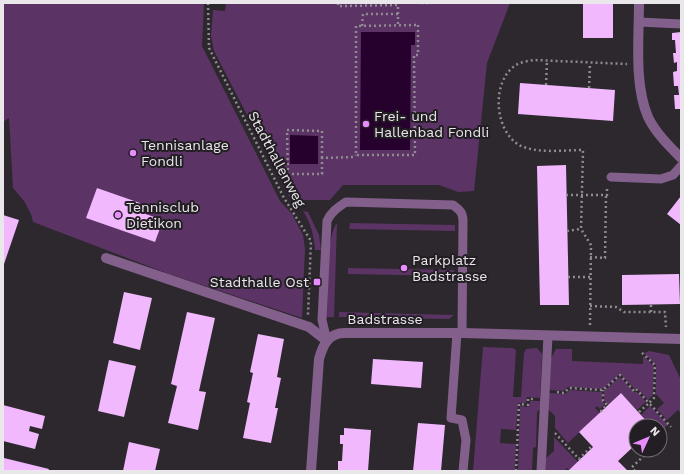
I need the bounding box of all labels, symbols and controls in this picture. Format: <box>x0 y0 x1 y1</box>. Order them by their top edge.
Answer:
street label: Stadthallenweg <box>245 108 309 210</box>
place label: Frei- und Hallenbad Fondli <box>374 108 489 140</box>
marker: Frei- und Hallenbad Fondli <box>361 119 371 129</box>
place label: Tennisanlage Fondli <box>141 137 229 169</box>
marker: Tennisanlage Fondli <box>128 148 138 158</box>
place label: Tennisclub Dietikon <box>126 199 199 231</box>
marker: Tennisclub Dietikon <box>113 210 123 220</box>
place label: Parkplatz Badstrasse <box>412 252 487 284</box>
marker: Parkplatz Badstrasse <box>399 263 409 273</box>
place label: Stadthalle Ost <box>210 274 309 290</box>
marker: Stadthalle Ost <box>312 277 322 287</box>
street label: Badstrasse <box>347 311 423 327</box>
north arrow <box>628 418 668 458</box>
text: N <box>647 424 662 439</box>

